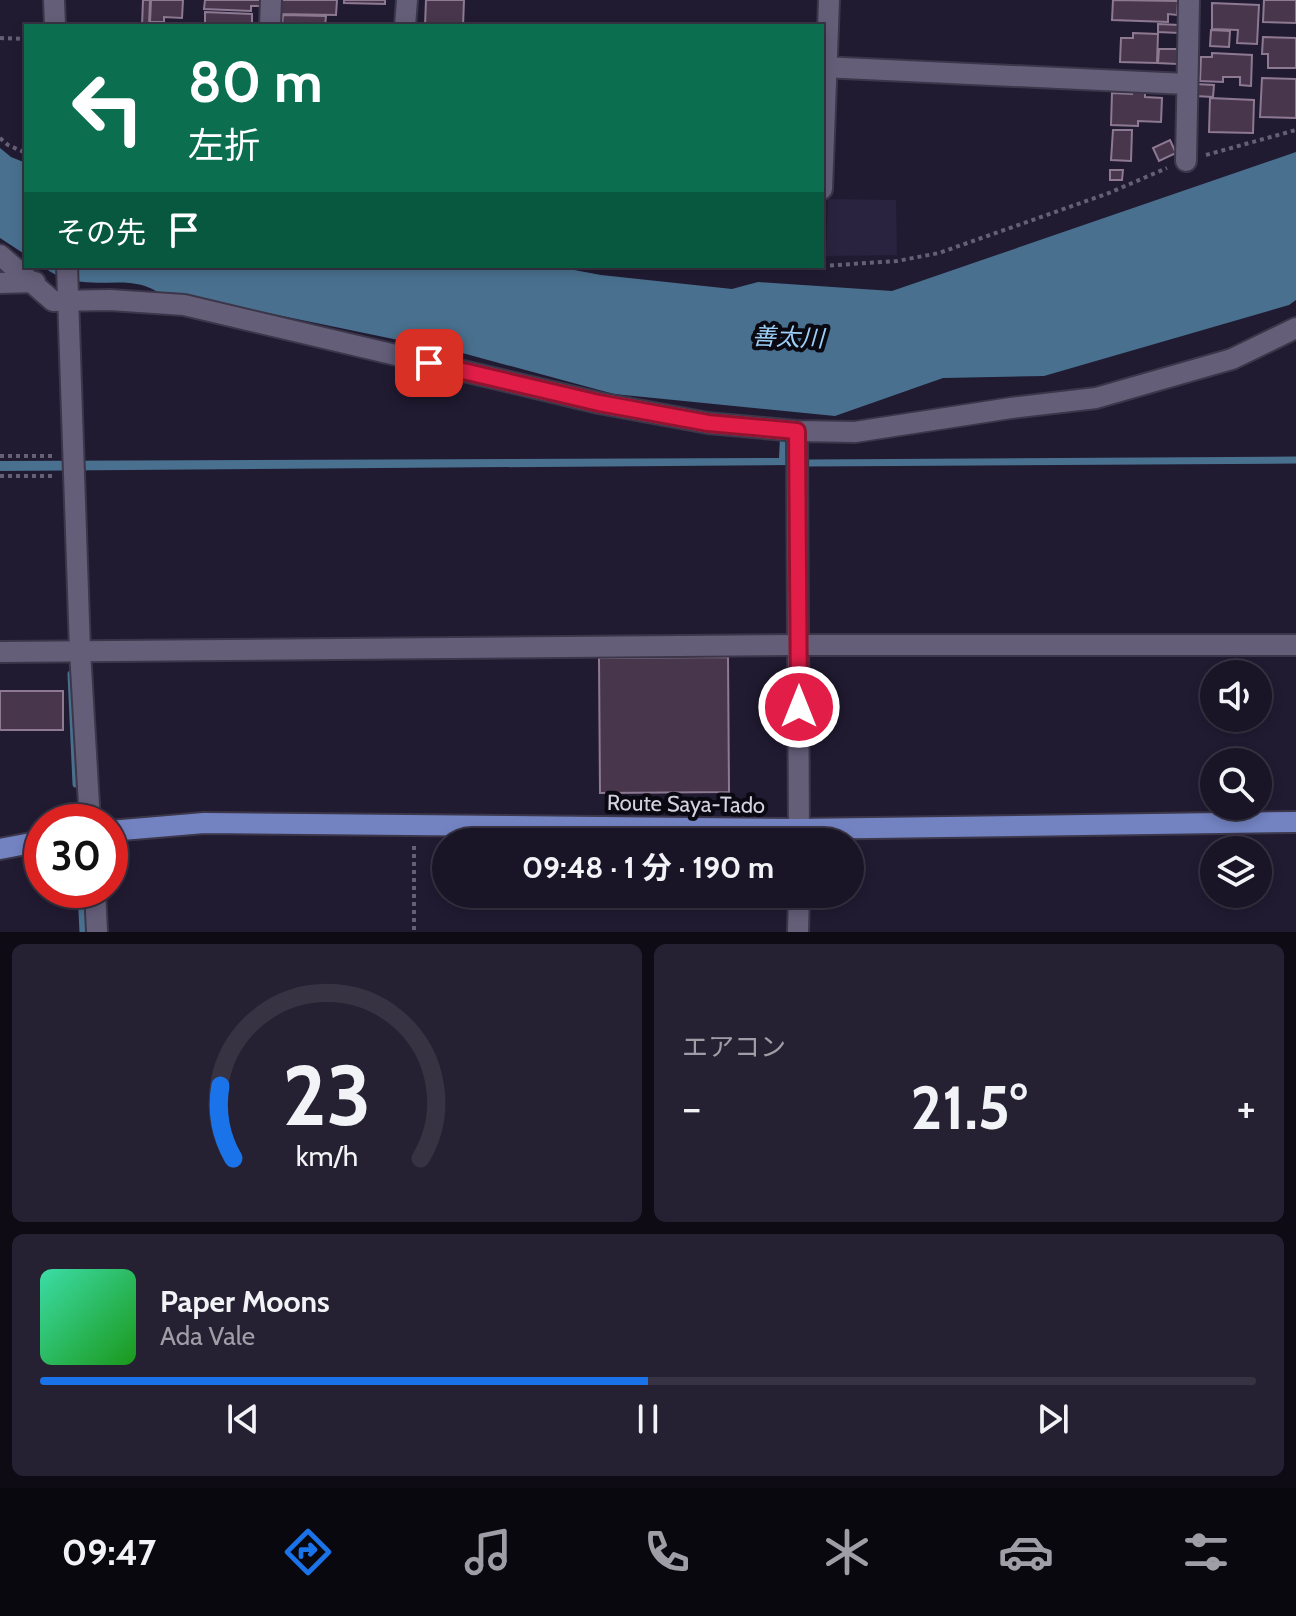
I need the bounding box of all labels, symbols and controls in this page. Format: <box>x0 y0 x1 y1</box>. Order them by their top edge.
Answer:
text: 80 m <box>188 48 323 116</box>
icon: left <box>56 56 160 160</box>
text: 左折 <box>188 123 260 167</box>
icon: arrive <box>162 208 206 252</box>
text: その先 <box>56 214 146 251</box>
water label: 善太川 <box>752 321 827 353</box>
pin <box>395 329 463 397</box>
icon: arrive <box>407 341 451 385</box>
map controls <box>1200 660 1272 908</box>
button: sound <box>1200 660 1272 732</box>
position arrow <box>757 665 841 749</box>
button: search <box>1200 748 1272 820</box>
street label: Route Saya-Tado <box>607 789 765 819</box>
speed limit sign: 30 <box>24 804 128 908</box>
button: layers <box>1200 836 1272 908</box>
text: 09:48 · 1 分 · 190 m <box>522 849 774 886</box>
text: エアコン <box>682 1031 786 1063</box>
text: 23 <box>283 1045 371 1146</box>
text: 21.5° <box>911 1071 1027 1144</box>
text: − <box>682 1081 701 1134</box>
text: + <box>1237 1081 1256 1134</box>
text: km/h <box>296 1138 358 1173</box>
text: Paper Moons <box>160 1283 330 1320</box>
text: Ada Vale <box>160 1320 255 1352</box>
icon: previous <box>221 1397 265 1441</box>
icon: pause <box>626 1397 670 1441</box>
icon: next <box>1031 1397 1075 1441</box>
icon: directions <box>280 1524 336 1580</box>
icon: music <box>460 1524 516 1580</box>
icon: phone <box>639 1524 695 1580</box>
icon: climate <box>819 1524 875 1580</box>
icon: car <box>998 1524 1054 1580</box>
icon: filters <box>1178 1524 1234 1580</box>
text: 09:47 <box>62 1530 156 1574</box>

